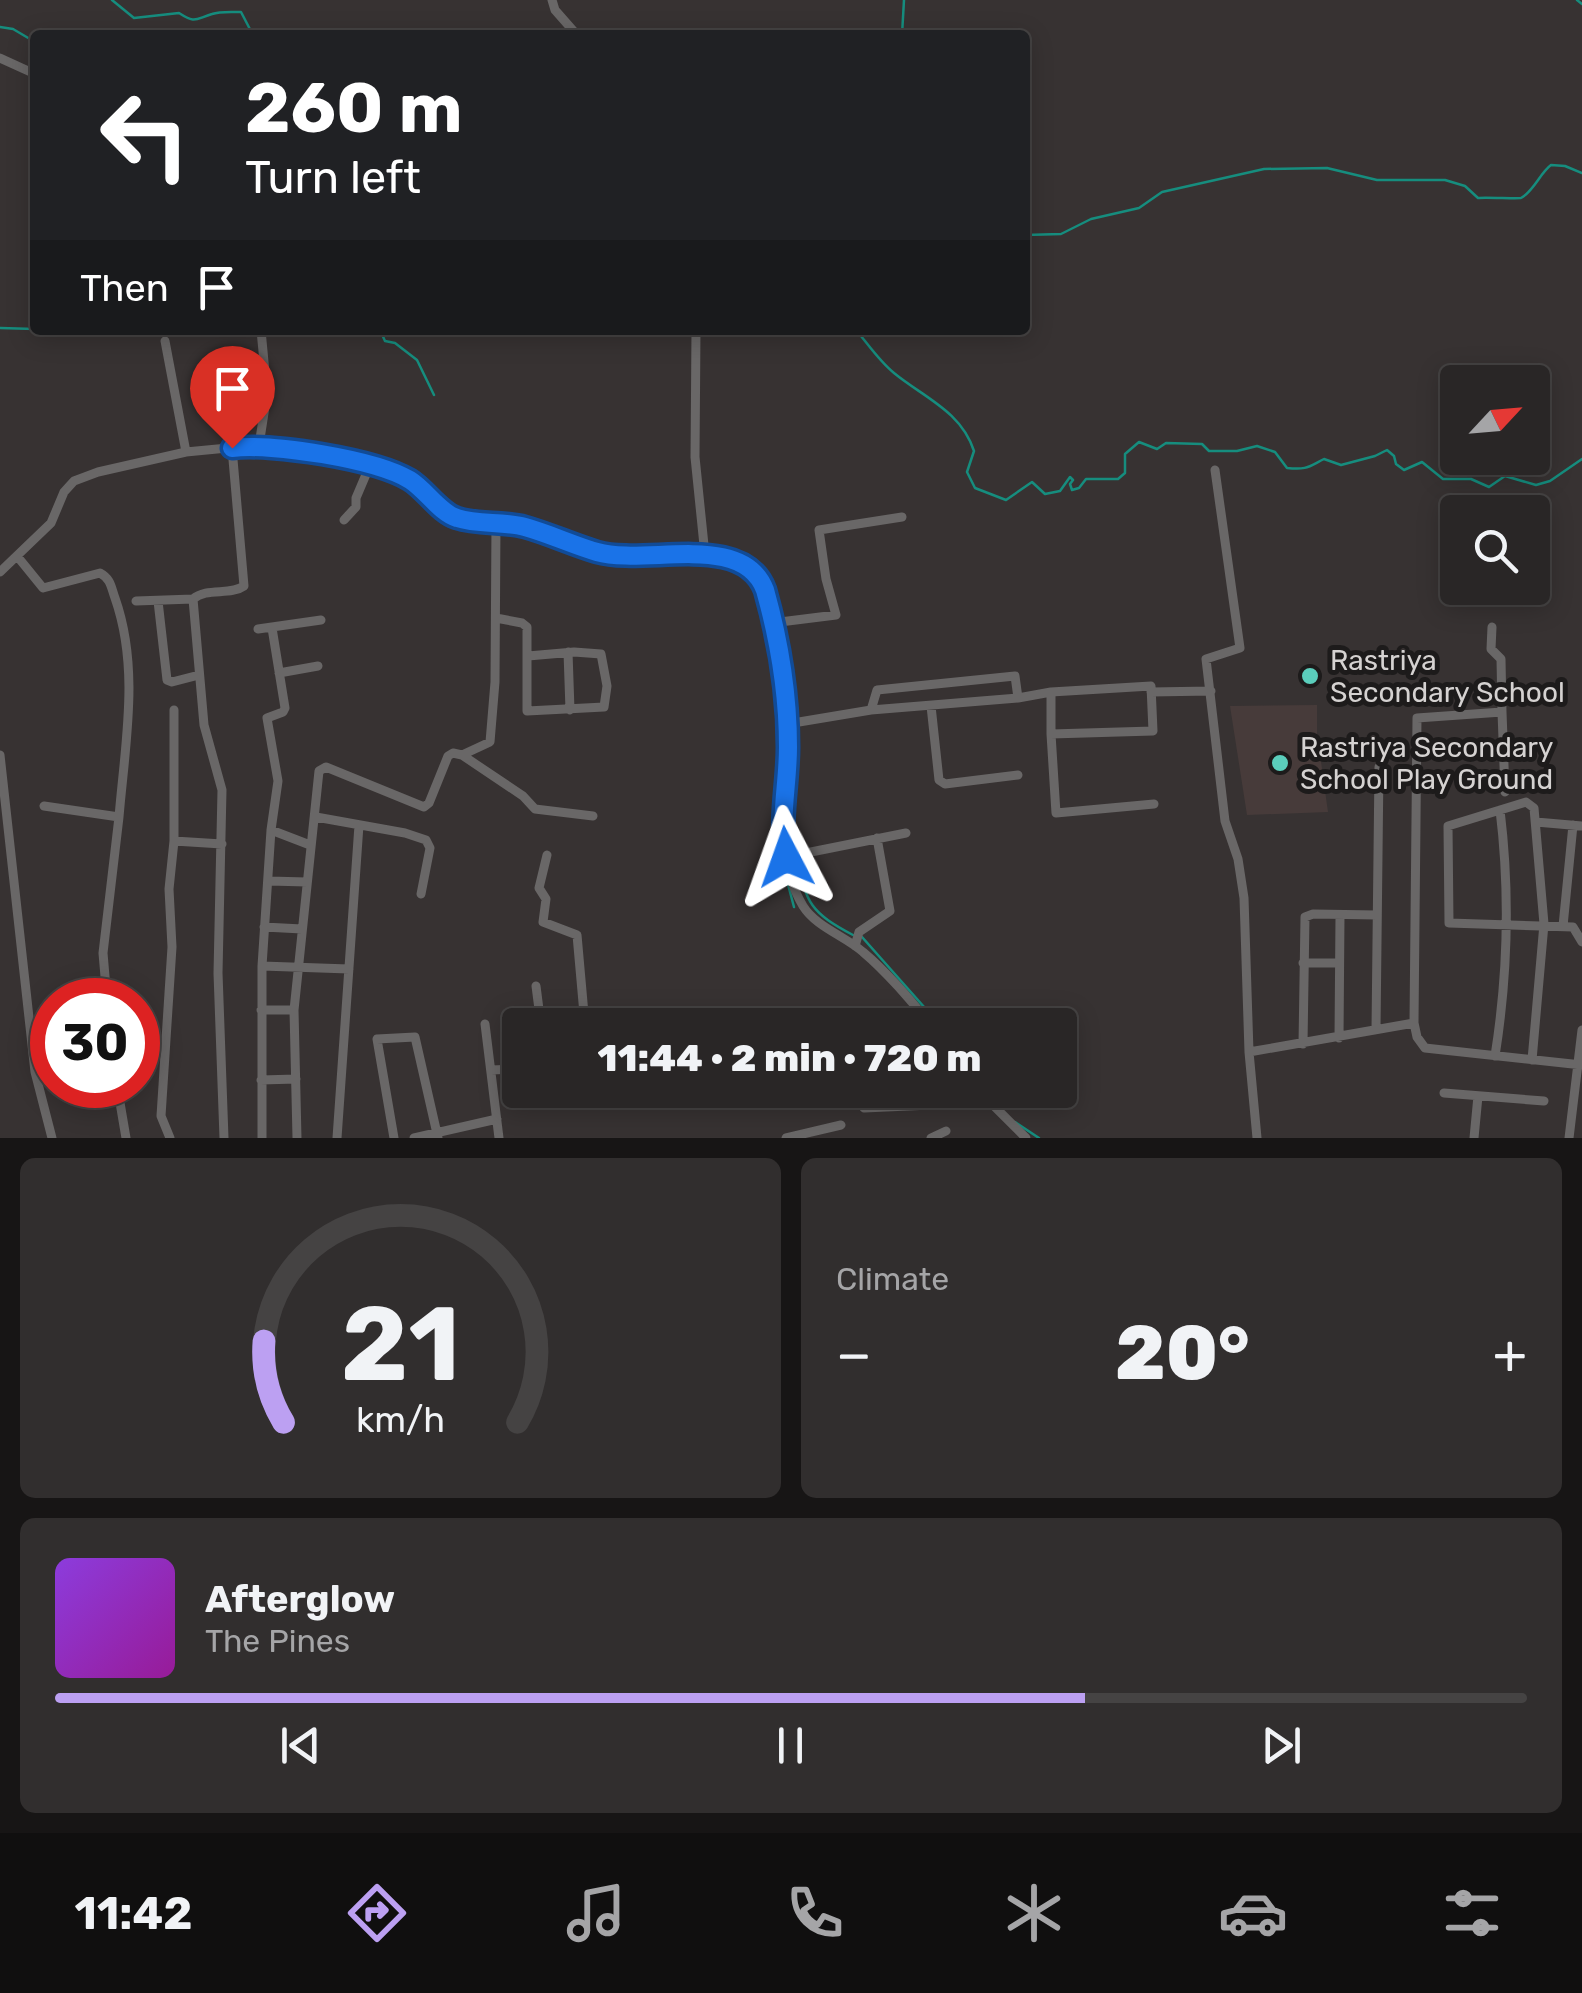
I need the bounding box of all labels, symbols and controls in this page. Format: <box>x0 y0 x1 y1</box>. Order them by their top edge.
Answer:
text: 260 m <box>245 67 463 150</box>
icon: left <box>80 70 210 200</box>
text: Turn left <box>245 151 421 204</box>
icon: arrive <box>189 260 244 315</box>
text: Then <box>80 265 169 311</box>
pin <box>190 346 275 449</box>
icon: arrive <box>205 361 260 416</box>
north arrow <box>1440 365 1550 475</box>
map controls <box>1440 365 1550 605</box>
button: search <box>1440 495 1550 605</box>
place label: Rastriya Secondary School <box>1330 644 1565 709</box>
marker: Rastriya Secondary School <box>1299 665 1321 687</box>
place label: Rastriya Secondary School Play Ground <box>1300 731 1553 796</box>
marker: Rastriya Secondary School Play Ground <box>1269 752 1291 774</box>
position arrow <box>734 805 838 909</box>
speed limit sign: 30 <box>30 978 160 1108</box>
text: 11:44 · 2 min · 720 m <box>597 1035 982 1081</box>
text: Climate <box>836 1260 949 1298</box>
text: 21 <box>341 1283 460 1406</box>
text: 20° <box>1115 1309 1250 1398</box>
text: − <box>836 1322 872 1387</box>
text: + <box>1493 1322 1527 1387</box>
text: km/h <box>356 1399 445 1441</box>
text: Afterglow <box>205 1576 395 1622</box>
text: The Pines <box>205 1622 350 1660</box>
icon: previous <box>273 1718 328 1773</box>
icon: pause <box>763 1718 818 1773</box>
icon: next <box>1254 1718 1309 1773</box>
icon: directions <box>342 1878 412 1948</box>
icon: music <box>561 1878 631 1948</box>
icon: phone <box>780 1878 850 1948</box>
icon: climate <box>999 1878 1069 1948</box>
icon: car <box>1218 1878 1288 1948</box>
icon: filters <box>1437 1878 1507 1948</box>
text: 11:42 <box>75 1887 192 1940</box>

